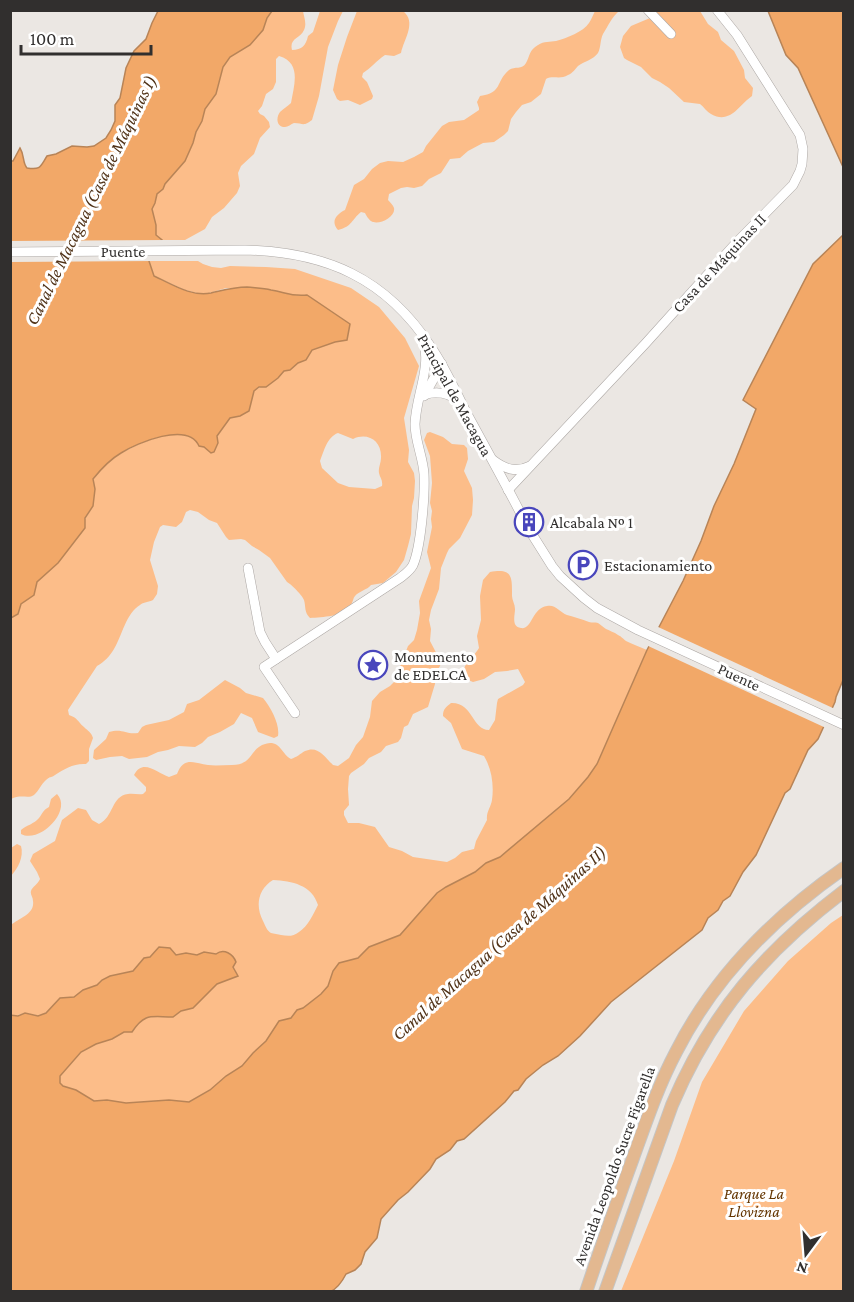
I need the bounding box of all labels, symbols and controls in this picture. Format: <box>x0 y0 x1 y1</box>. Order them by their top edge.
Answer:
scale bar <box>21 18 152 56</box>
text: 100 m <box>30 29 75 49</box>
water label: Canal de Macagua (Casa de Máquinas I) <box>22 72 161 328</box>
street label: Casa de Máquinas II <box>669 210 770 316</box>
street label: Puente <box>101 243 145 260</box>
street label: Principal de Macagua <box>413 331 496 460</box>
building icon: Alcabala Nº 1 <box>513 506 545 538</box>
place label: Alcabala Nº 1 <box>550 514 633 531</box>
parking icon: Estacionamiento <box>567 549 599 581</box>
place label: Estacionamiento <box>604 557 712 574</box>
place label: Monumento de EDELCA <box>394 648 474 683</box>
place icon: Monumento de EDELCA <box>357 649 389 681</box>
street label: Puente <box>715 660 763 694</box>
water label: Canal de Macagua (Casa de Máquinas II) <box>388 842 611 1045</box>
street label: Avenida Leopoldo Sucre Figarella <box>570 1064 659 1268</box>
park label: Parque La Llovizna <box>724 1185 785 1220</box>
north arrow <box>776 1224 836 1284</box>
text: N <box>794 1258 810 1278</box>

